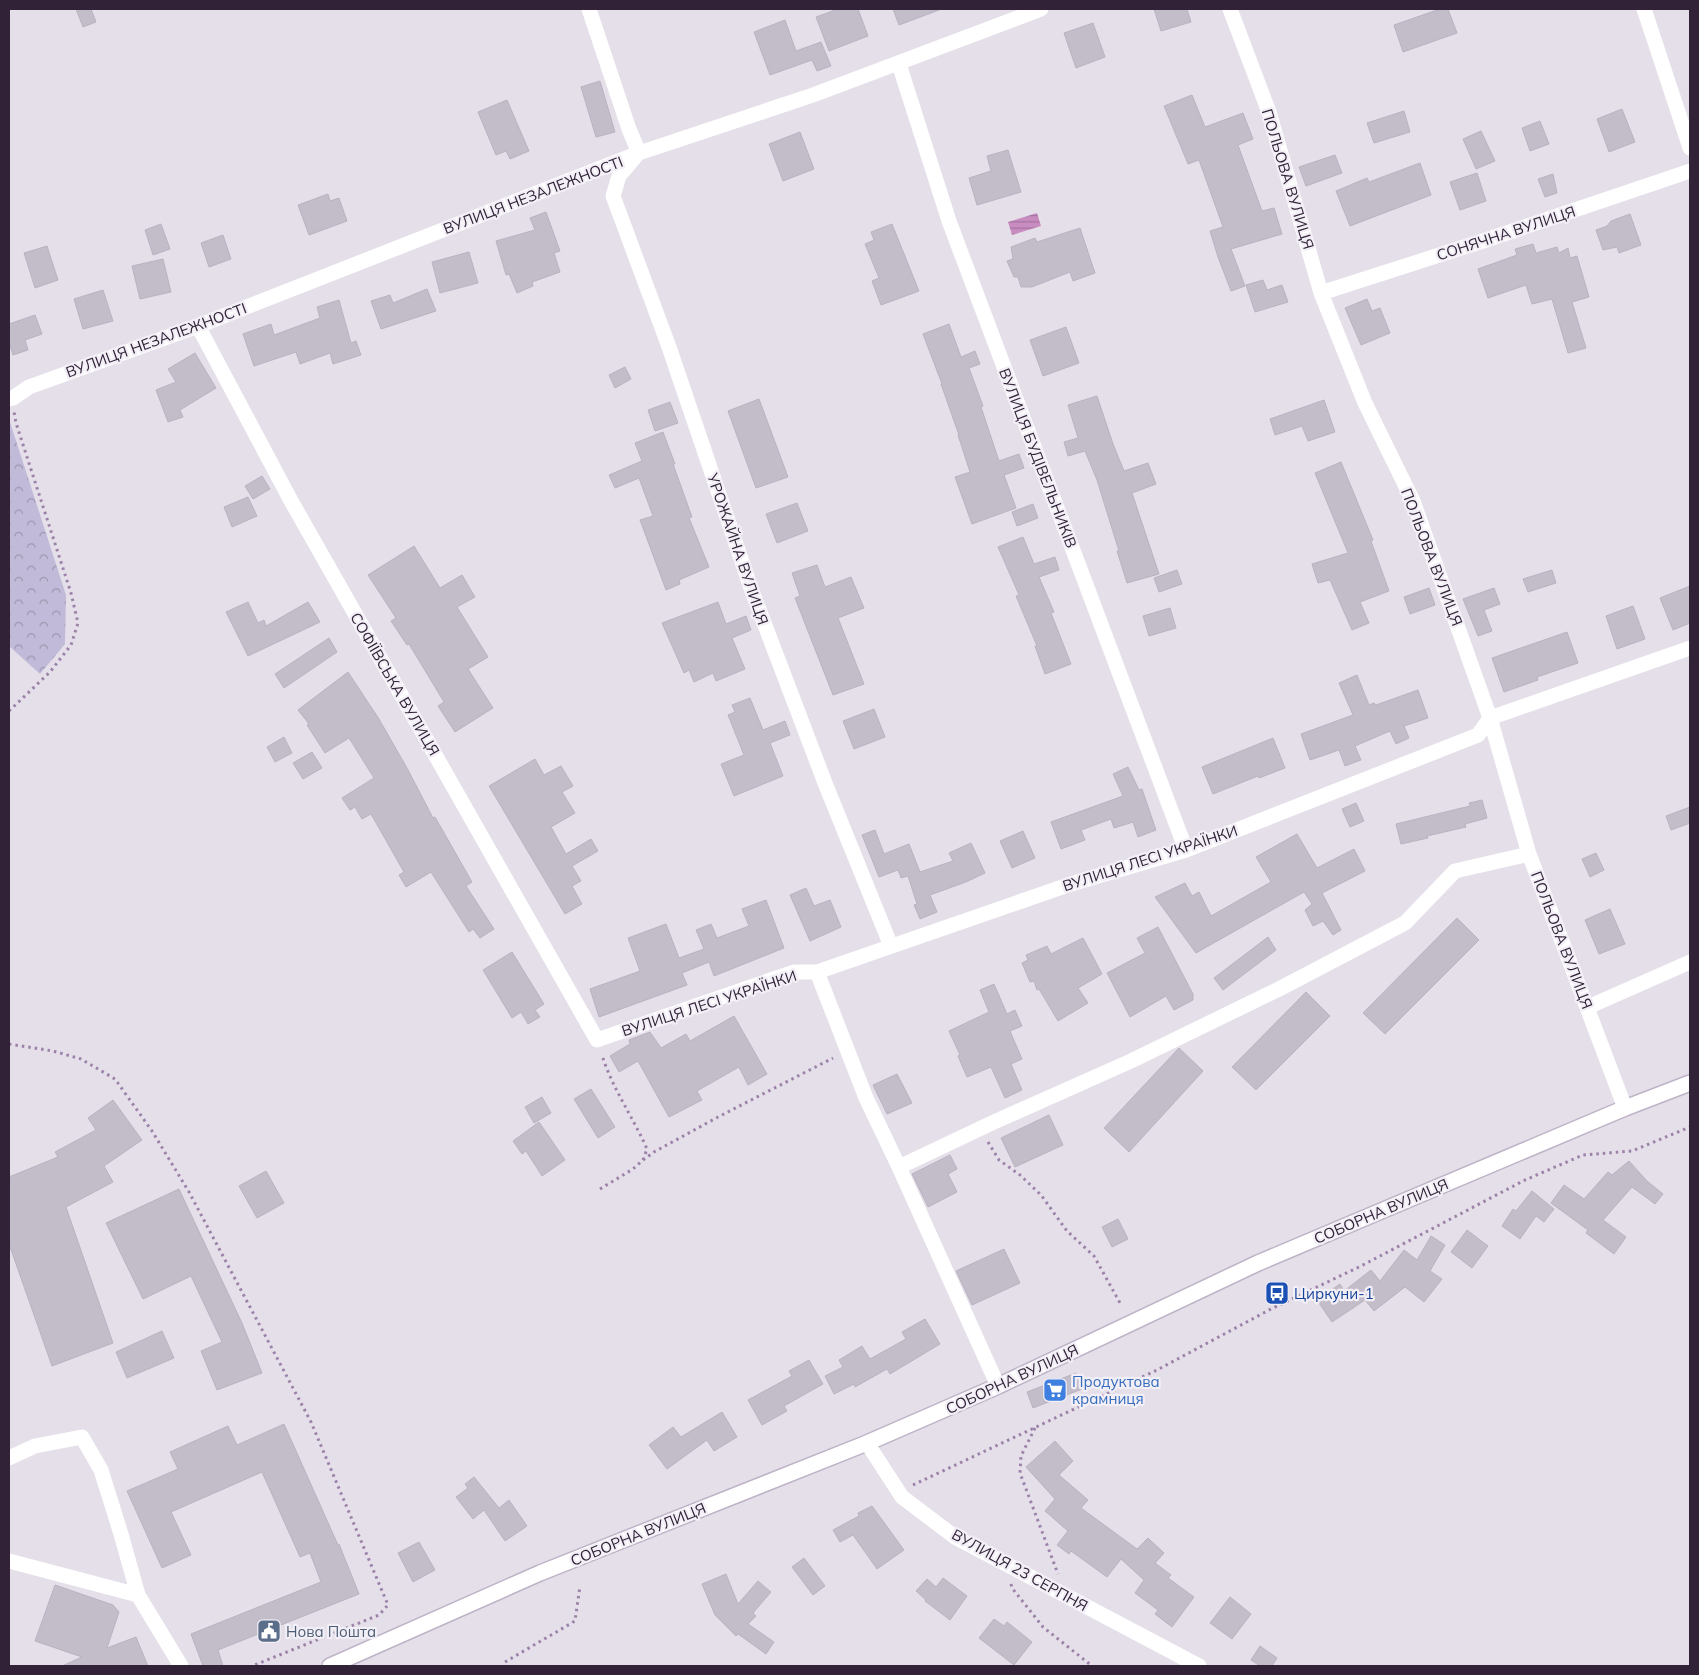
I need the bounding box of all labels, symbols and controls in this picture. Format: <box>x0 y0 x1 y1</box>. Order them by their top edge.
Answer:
street label: ПОЛЬОВА ВУЛИЦЯ <box>1258 106 1318 252</box>
street label: ВУЛИЦЯ НЕЗАЛЕЖНОСТІ <box>440 152 626 238</box>
street label: СОНЯЧНА ВУЛИЦЯ <box>1434 202 1578 264</box>
street label: ВУЛИЦЯ НЕЗАЛЕЖНОСТІ <box>63 298 249 382</box>
street label: ВУЛИЦЯ БУДІВЕЛЬНИКІВ <box>995 365 1081 551</box>
street label: УРОЖАЙНА ВУЛИЦЯ <box>703 470 773 627</box>
street label: ПОЛЬОВА ВУЛИЦЯ <box>1397 485 1467 629</box>
street label: СОФІЇВСЬКА ВУЛИЦЯ <box>346 609 444 759</box>
street label: ВУЛИЦЯ ЛЕСІ УКРАЇНКИ <box>1060 821 1240 895</box>
street label: ПОЛЬОВА ВУЛИЦЯ <box>1527 868 1597 1012</box>
street label: ВУЛИЦЯ ЛЕСІ УКРАЇНКИ <box>619 966 799 1040</box>
street label: СОБОРНА ВУЛИЦЯ <box>1311 1174 1451 1248</box>
bus stop icon: Циркуни-1 <box>1264 1280 1290 1306</box>
place label: Циркуни-1 <box>1294 1284 1374 1303</box>
street label: СОБОРНА ВУЛИЦЯ <box>943 1340 1081 1418</box>
place label: Продуктова крамниця <box>1072 1372 1160 1408</box>
supermarket icon: Продуктова крамниця <box>1042 1377 1068 1403</box>
street label: СОБОРНА ВУЛИЦЯ <box>568 1498 708 1570</box>
street label: ВУЛИЦЯ 23 СЕРПНЯ <box>949 1525 1091 1615</box>
public building icon: Нова Пошта <box>256 1618 282 1644</box>
place label: Нова Пошта <box>286 1622 376 1641</box>

